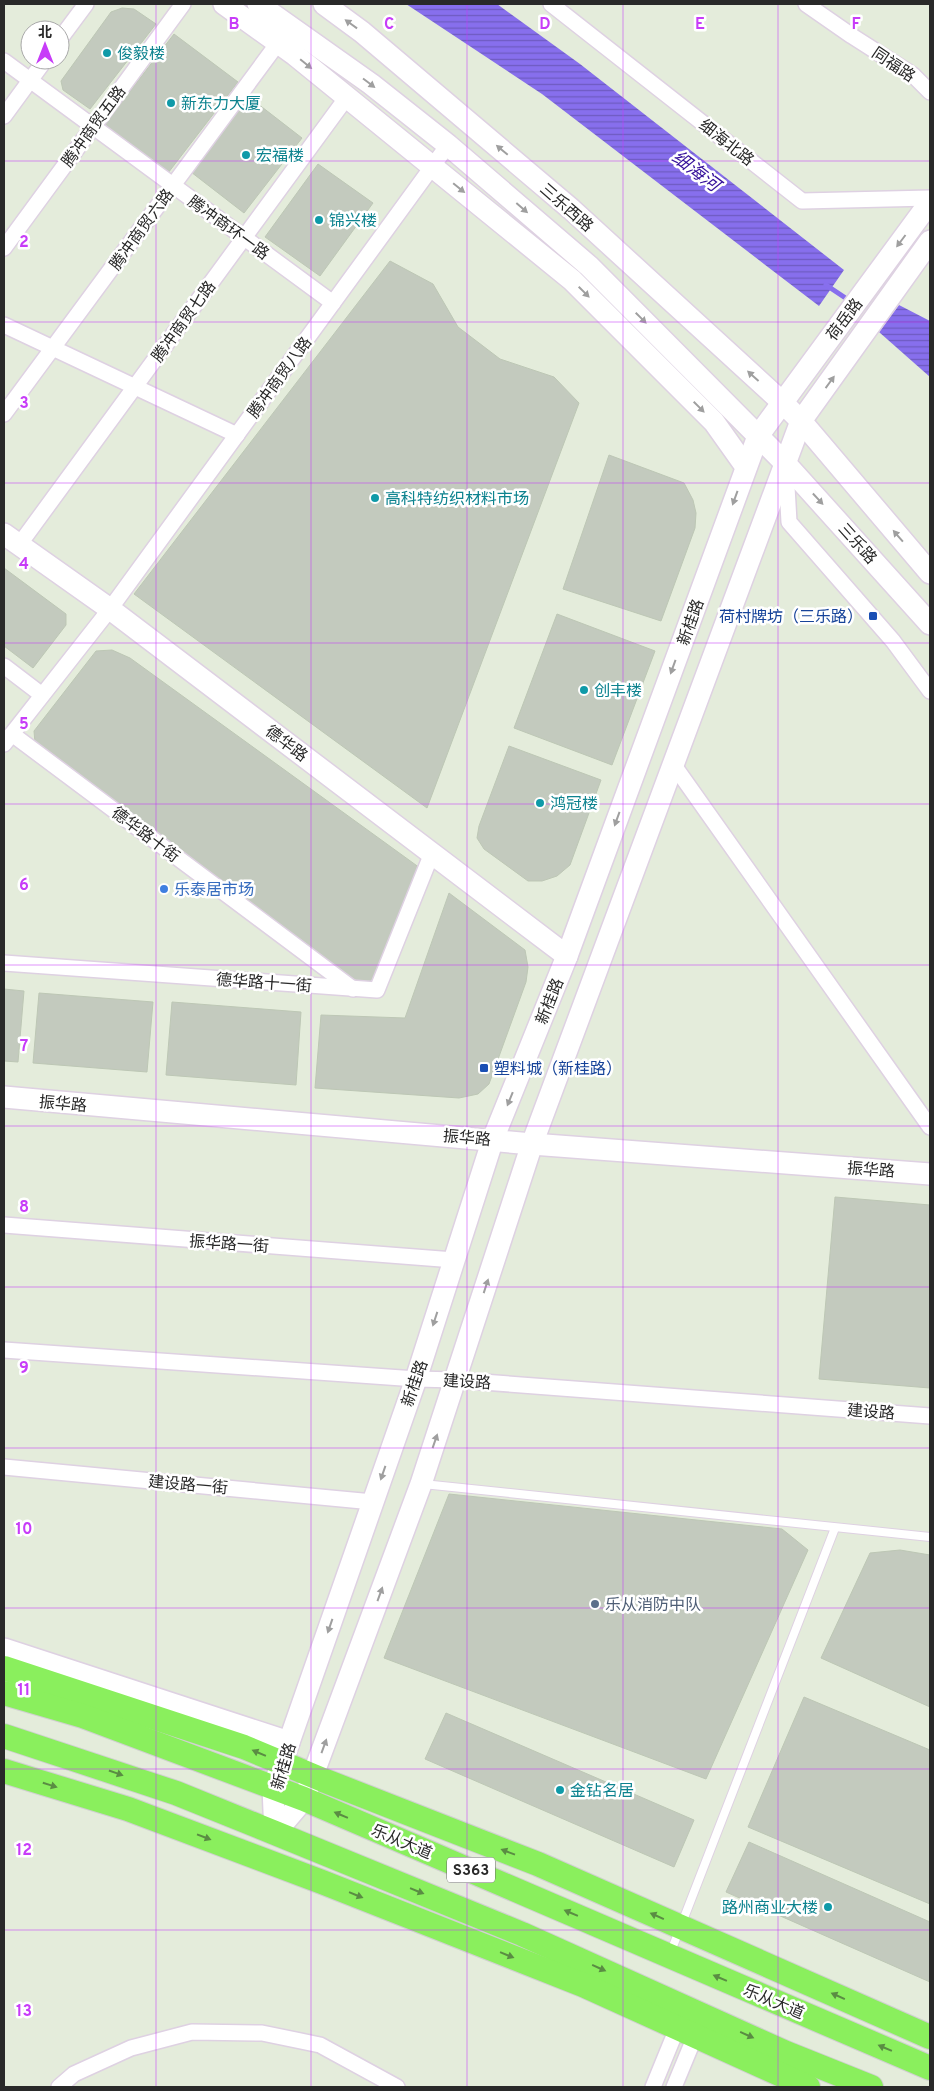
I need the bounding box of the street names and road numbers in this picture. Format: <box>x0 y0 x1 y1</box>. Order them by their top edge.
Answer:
street label: 同福路 <box>867 44 918 87</box>
street label: 腾冲商贸五路 <box>58 82 131 172</box>
street label: 细海北路 <box>694 116 757 171</box>
street label: 三乐西路 <box>535 180 596 237</box>
street label: 腾冲商贸六路 <box>106 185 179 275</box>
street label: 腾冲商环一路 <box>183 192 273 265</box>
street label: 腾冲商贸七路 <box>148 277 221 367</box>
street label: 荷岳路 <box>823 295 868 345</box>
street label: 腾冲商贸八路 <box>244 333 317 423</box>
street label: 三乐路 <box>833 520 880 569</box>
street label: 新桂路 <box>674 597 709 649</box>
street label: 德华路 <box>261 722 311 767</box>
street label: 德华路十街 <box>107 804 183 868</box>
street label: 德华路十一街 <box>215 971 312 997</box>
street label: 新桂路 <box>533 976 569 1028</box>
street label: 振华路 <box>38 1093 88 1117</box>
street label: 振华路 <box>442 1127 492 1151</box>
street label: 振华路 <box>846 1159 896 1183</box>
street label: 振华路一街 <box>188 1232 269 1258</box>
street label: 新桂路 <box>399 1358 433 1410</box>
street label: 建设路 <box>442 1372 491 1394</box>
street label: 建设路 <box>846 1401 896 1425</box>
street label: 建设路一街 <box>147 1473 229 1499</box>
street label: 新桂路 <box>268 1741 301 1792</box>
street label: 乐从大道 <box>368 1821 435 1865</box>
road number: S363 <box>447 1858 495 1882</box>
street label: 乐从大道 <box>740 1981 807 2025</box>

